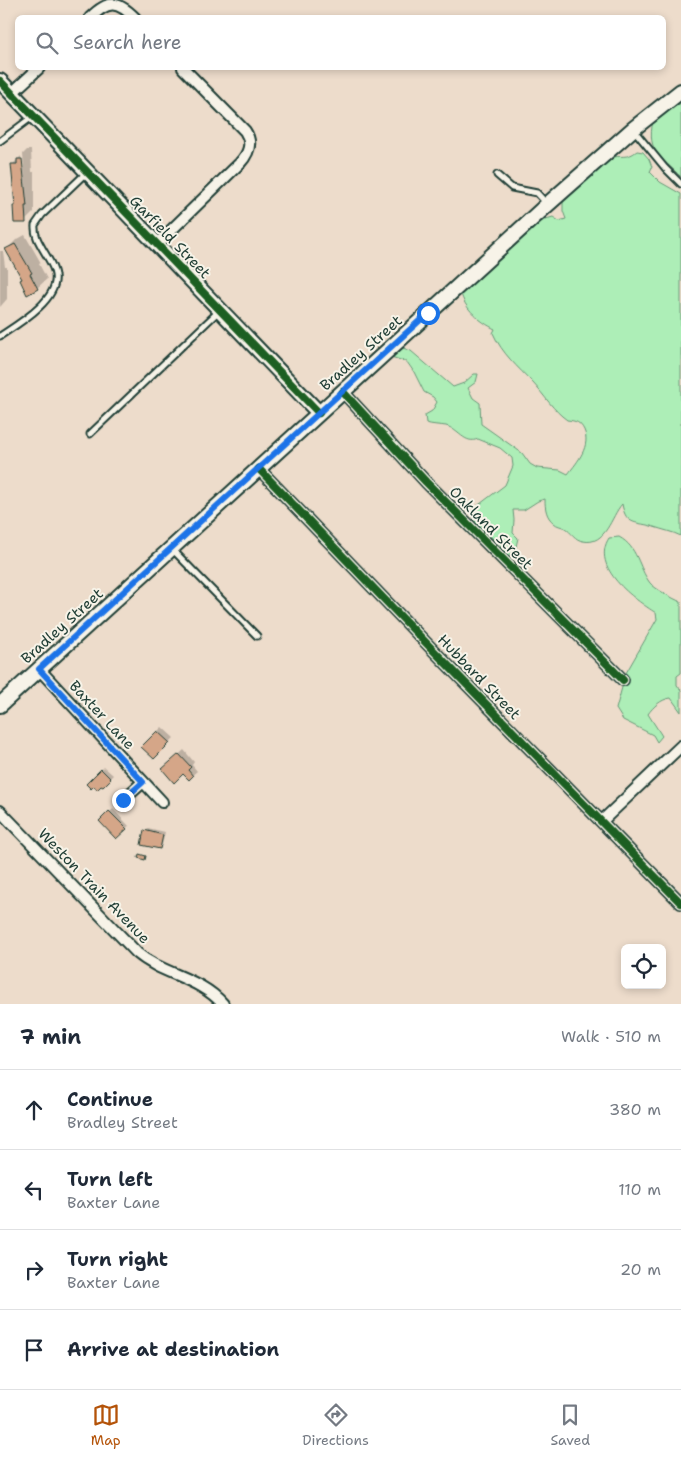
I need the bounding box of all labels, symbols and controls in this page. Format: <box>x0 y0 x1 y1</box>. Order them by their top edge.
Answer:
search box <box>15 15 666 70</box>
icon: search <box>33 29 61 57</box>
text: Search here <box>73 30 182 55</box>
street label: Garfield Street <box>125 191 215 283</box>
route start <box>417 302 440 325</box>
street label: Bradley Street <box>316 311 406 395</box>
street label: Oakland Street <box>445 482 537 574</box>
street label: Bradley Street <box>17 584 107 668</box>
street label: Hubbard Street <box>433 630 525 724</box>
street label: Baxter Lane <box>65 676 139 754</box>
route end <box>112 789 135 812</box>
street label: Weston Train Avenue <box>34 824 154 948</box>
map controls <box>621 944 666 989</box>
button: locate <box>621 944 666 989</box>
text: 7 min <box>20 1023 81 1051</box>
text: Walk · 510 m <box>561 1026 661 1047</box>
text: Continue <box>67 1087 153 1112</box>
icon: ahead <box>20 1096 48 1124</box>
text: 380 m <box>609 1099 661 1120</box>
text: Bradley Street <box>67 1112 178 1133</box>
text: Turn left <box>67 1167 153 1192</box>
icon: left <box>20 1176 48 1204</box>
text: 110 m <box>618 1179 661 1200</box>
text: Baxter Lane <box>67 1192 160 1213</box>
text: Turn right <box>67 1247 168 1272</box>
icon: right <box>20 1256 48 1284</box>
text: 20 m <box>620 1259 661 1280</box>
text: Baxter Lane <box>67 1272 160 1293</box>
icon: arrive <box>20 1336 48 1364</box>
text: Arrive at destination <box>67 1337 279 1362</box>
tab: Map <box>91 1401 121 1449</box>
tab: Directions <box>302 1401 369 1449</box>
tab: Saved <box>551 1401 590 1449</box>

